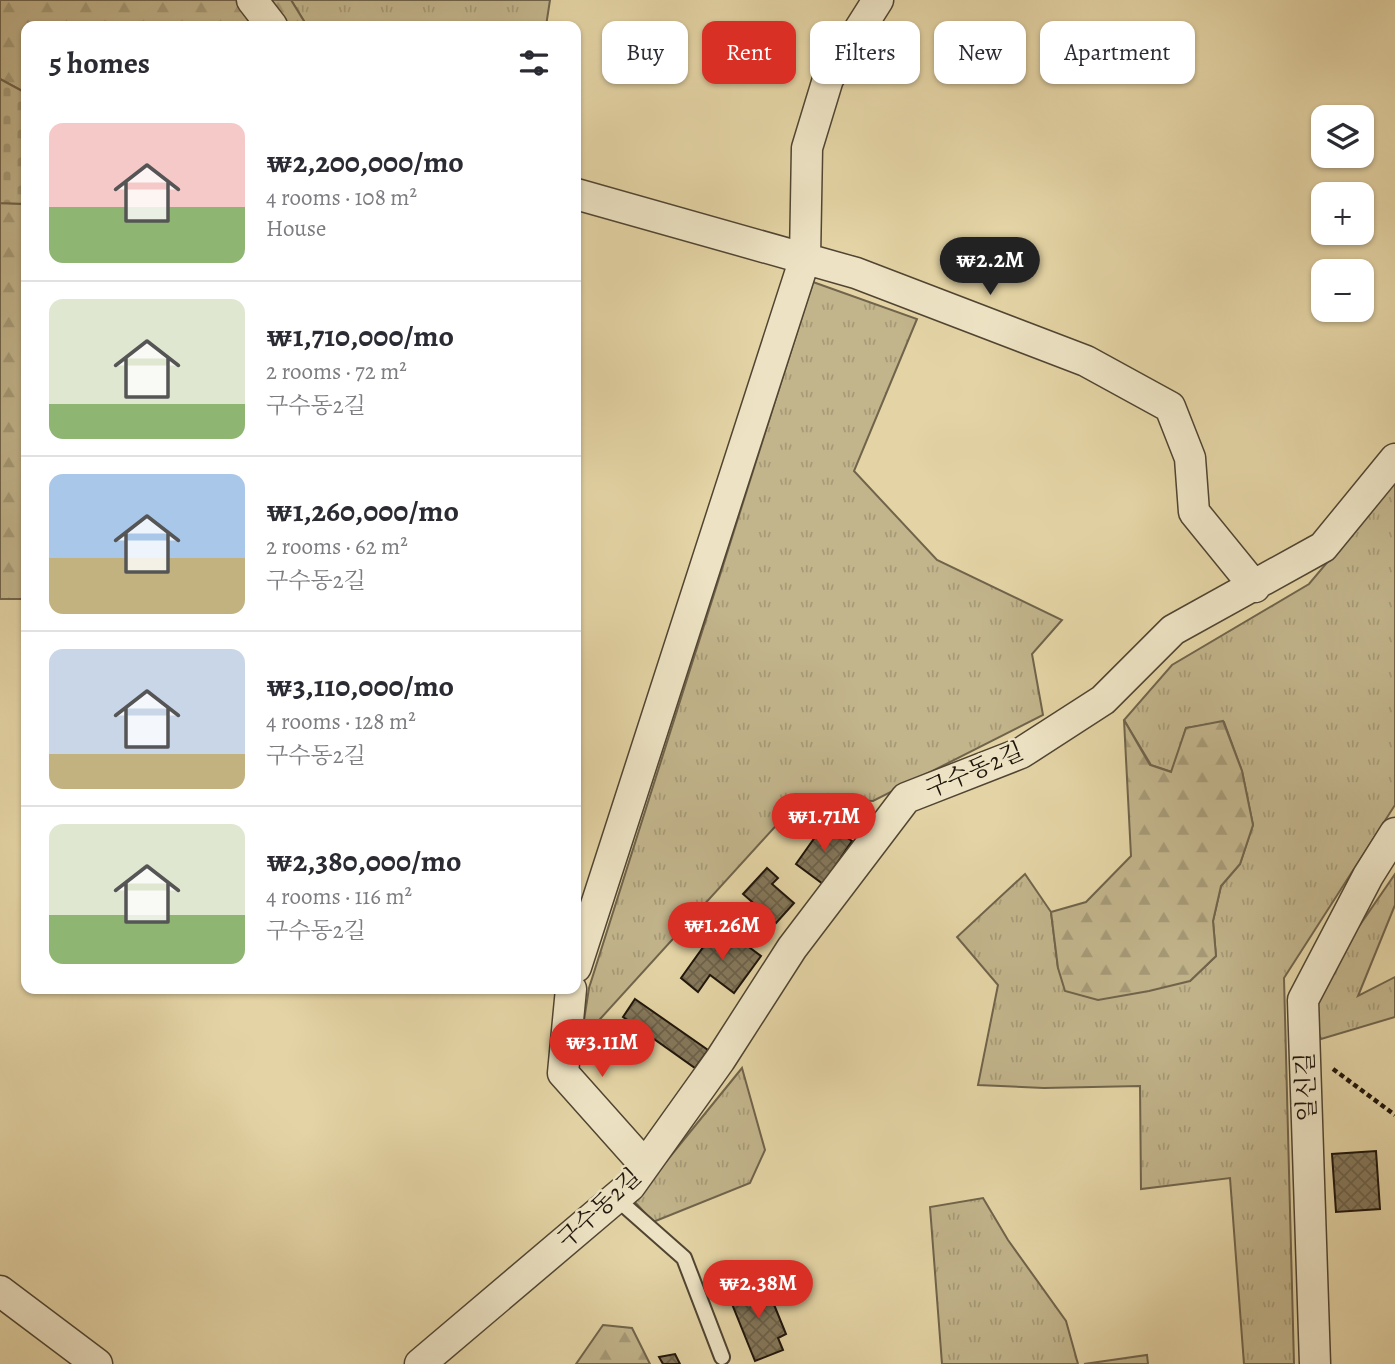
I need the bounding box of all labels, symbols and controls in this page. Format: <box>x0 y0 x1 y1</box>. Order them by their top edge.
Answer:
chip: Buy <box>602 21 688 84</box>
chip: Rent <box>702 21 796 84</box>
chip: Filters <box>810 21 920 84</box>
chip: New <box>934 21 1026 84</box>
chip: Apartment <box>1040 21 1195 84</box>
text: 5 homes <box>49 43 150 83</box>
icon: filters <box>515 44 553 82</box>
map controls <box>1311 105 1374 322</box>
button: layers <box>1311 105 1374 168</box>
text: ₩2,200,000/mo <box>266 142 464 182</box>
icon: home <box>105 151 189 235</box>
text: 4 rooms · 108 m² <box>266 182 417 213</box>
button: + <box>1311 182 1374 245</box>
text: House <box>266 213 326 244</box>
pin: ₩2.2M <box>941 238 1039 297</box>
text: ₩2.2M <box>956 244 1024 275</box>
button: − <box>1311 259 1374 322</box>
text: ₩1,710,000/mo <box>266 316 454 356</box>
icon: home <box>105 327 189 411</box>
text: 2 rooms · 72 m² <box>266 356 407 387</box>
text: 구수동2길 <box>266 390 366 421</box>
text: ₩1,260,000/mo <box>266 491 459 531</box>
icon: home <box>105 502 189 586</box>
text: 2 rooms · 62 m² <box>266 531 408 562</box>
text: 구수동2길 <box>266 565 366 596</box>
text: ₩3,110,000/mo <box>266 666 454 706</box>
icon: home <box>105 677 189 761</box>
text: 4 rooms · 128 m² <box>266 706 416 737</box>
street label: 구수동2길 <box>920 735 1028 805</box>
text: 구수동2길 <box>266 740 366 771</box>
pin: ₩1.71M <box>767 794 881 853</box>
text: ₩1.71M <box>788 800 860 831</box>
text: ₩2,380,000/mo <box>266 841 461 881</box>
icon: home <box>105 852 189 936</box>
text: 4 rooms · 116 m² <box>266 881 412 912</box>
pin: ₩1.26M <box>665 902 779 962</box>
text: ₩1.26M <box>684 909 760 940</box>
text: 구수동2길 <box>266 915 366 946</box>
pin: ₩3.11M <box>545 1020 659 1079</box>
text: ₩3.11M <box>566 1026 638 1057</box>
street label: 일신길 <box>1289 1052 1323 1122</box>
street label: 구수동2길 <box>550 1161 648 1255</box>
pin: ₩2.38M <box>701 1260 815 1320</box>
text: ₩2.38M <box>719 1267 797 1298</box>

